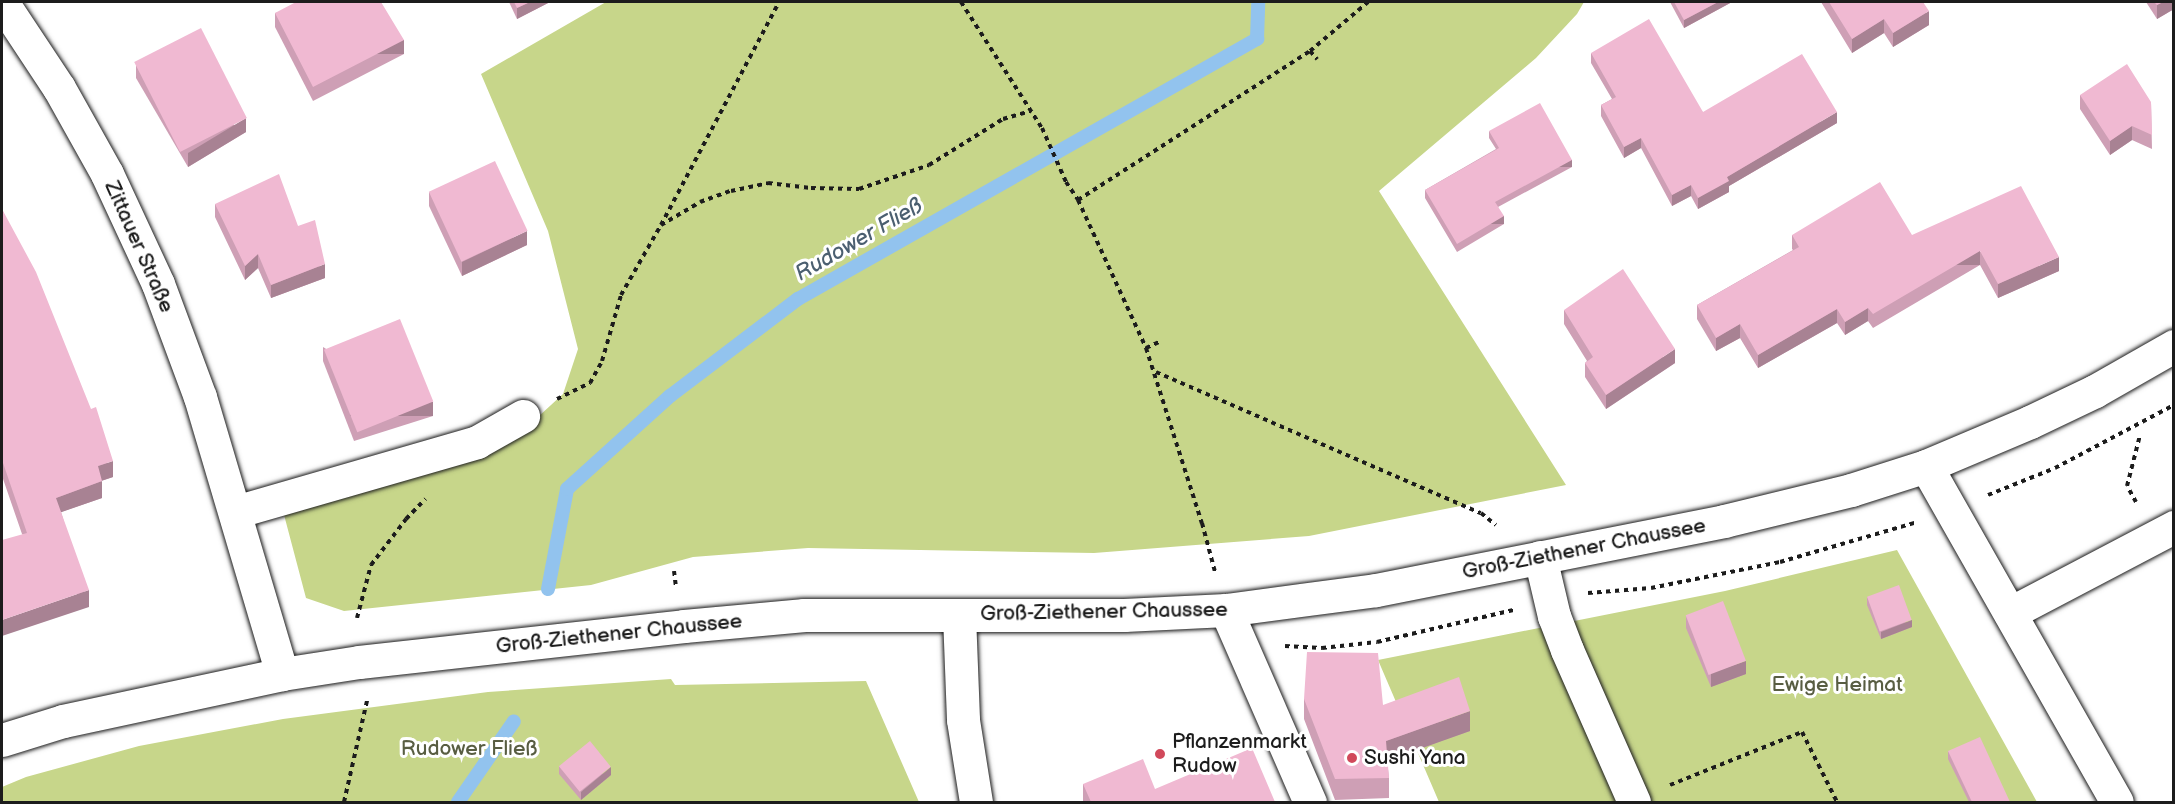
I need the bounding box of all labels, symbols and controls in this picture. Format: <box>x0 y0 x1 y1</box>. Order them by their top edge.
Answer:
street label: Zittauer Straße <box>99 177 179 317</box>
water label: Rudower Fließ <box>791 193 927 287</box>
street label: Groß-Ziethener Chaussee <box>1460 513 1708 585</box>
street label: Groß-Ziethener Chaussee <box>980 597 1228 627</box>
street label: Groß-Ziethener Chaussee <box>495 609 743 659</box>
park label: Ewige Heimat <box>1771 672 1903 698</box>
place label: Pflanzenmarkt Rudow <box>1172 729 1307 779</box>
park label: Rudower Fließ <box>401 736 537 762</box>
place label: Sushi Yana <box>1364 745 1467 771</box>
marker: Pflanzenmarkt Rudow <box>1153 747 1167 761</box>
marker: Sushi Yana <box>1345 751 1359 765</box>

